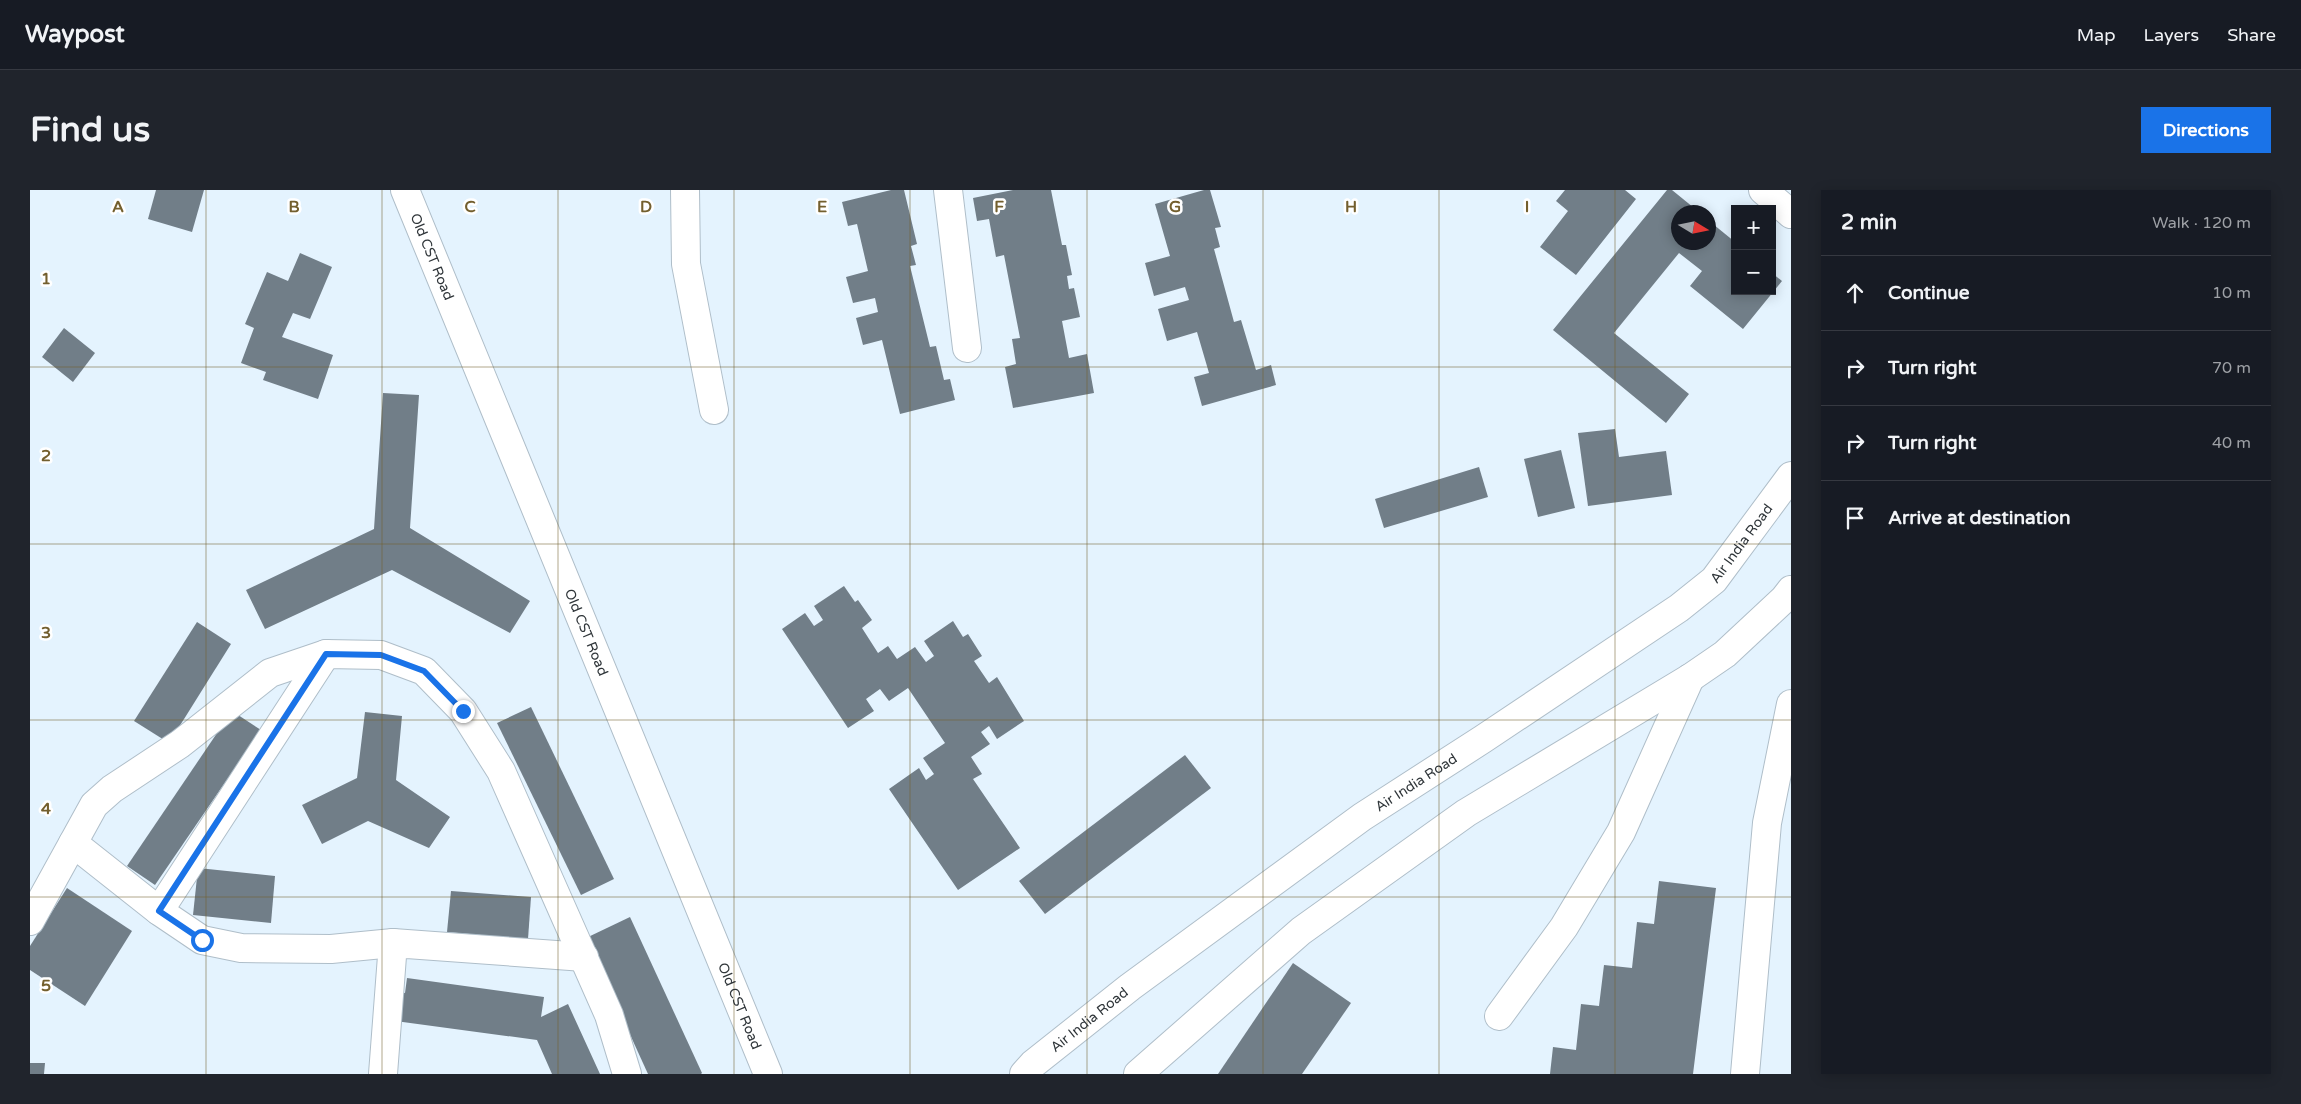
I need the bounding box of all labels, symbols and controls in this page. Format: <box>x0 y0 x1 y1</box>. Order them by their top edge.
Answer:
text: Waypost <box>25 20 125 49</box>
text: Map <box>2077 24 2116 46</box>
text: Layers <box>2144 24 2199 46</box>
text: Share <box>2227 24 2276 46</box>
button: Directions <box>2141 107 2271 153</box>
text: Find us <box>30 109 150 151</box>
text: A <box>112 197 124 217</box>
text: B <box>288 197 300 217</box>
text: C <box>464 197 476 217</box>
text: D <box>640 197 652 217</box>
text: E <box>817 197 827 217</box>
text: F <box>994 197 1004 217</box>
text: G <box>1169 197 1181 217</box>
text: H <box>1345 197 1357 217</box>
text: I <box>1525 197 1529 217</box>
north arrow <box>1671 205 1716 250</box>
map controls <box>1731 205 1776 295</box>
button: + <box>1731 205 1776 250</box>
text: 2 min <box>1841 210 1897 235</box>
street label: Old CST Road <box>406 211 457 303</box>
text: Walk · 120 m <box>2152 213 2251 233</box>
button: − <box>1731 250 1776 295</box>
text: 1 <box>41 269 51 289</box>
icon: ahead <box>1841 279 1869 307</box>
text: Continue <box>1888 282 1970 304</box>
text: 10 m <box>2212 283 2251 303</box>
icon: right <box>1841 354 1869 382</box>
text: Turn right <box>1888 357 1976 379</box>
text: 70 m <box>2212 358 2251 378</box>
icon: right <box>1841 429 1869 457</box>
text: Turn right <box>1888 432 1976 454</box>
text: 40 m <box>2212 433 2251 453</box>
text: 2 <box>41 446 51 466</box>
street label: Air India Road <box>1707 501 1776 587</box>
icon: arrive <box>1841 504 1869 532</box>
text: Arrive at destination <box>1888 507 2071 529</box>
street label: Old CST Road <box>561 586 612 678</box>
text: 3 <box>41 623 51 643</box>
route end <box>452 700 475 723</box>
street label: Air India Road <box>1372 750 1460 815</box>
text: 4 <box>41 799 51 819</box>
route start <box>191 929 214 952</box>
street label: Old CST Road <box>714 960 765 1052</box>
text: 5 <box>41 976 51 996</box>
street label: Air India Road <box>1047 984 1132 1056</box>

